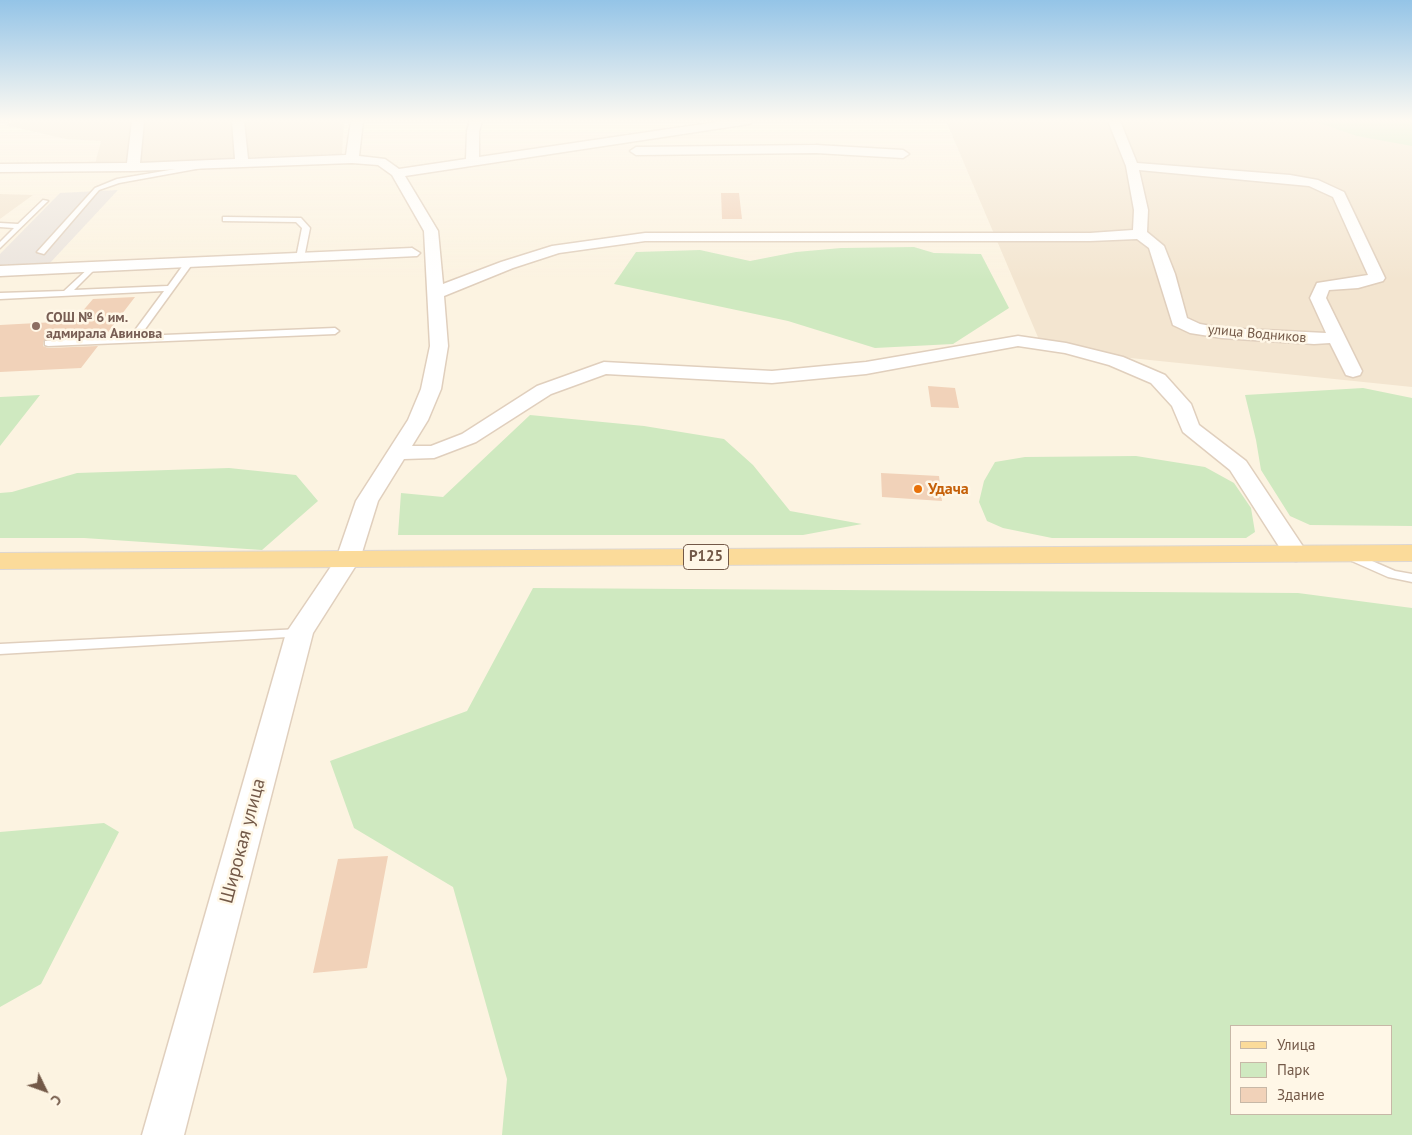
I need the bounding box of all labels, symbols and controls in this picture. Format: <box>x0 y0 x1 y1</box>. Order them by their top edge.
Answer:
place label: СОШ № 6 им. адмирала Авинова <box>46 310 162 342</box>
marker: СОШ № 6 им. адмирала Авинова <box>30 320 42 332</box>
street label: улица Водников <box>1207 321 1307 347</box>
place label: Удача <box>928 479 969 499</box>
marker: Удача <box>912 483 924 495</box>
road number: Р125 <box>684 544 728 570</box>
street label: Широкая улица <box>215 776 271 906</box>
legend <box>1230 1025 1392 1115</box>
text: Улица <box>1277 1035 1315 1054</box>
text: Парк <box>1277 1060 1310 1079</box>
north arrow <box>20 1065 70 1115</box>
text: Здание <box>1277 1085 1325 1104</box>
text: С <box>47 1091 65 1109</box>

